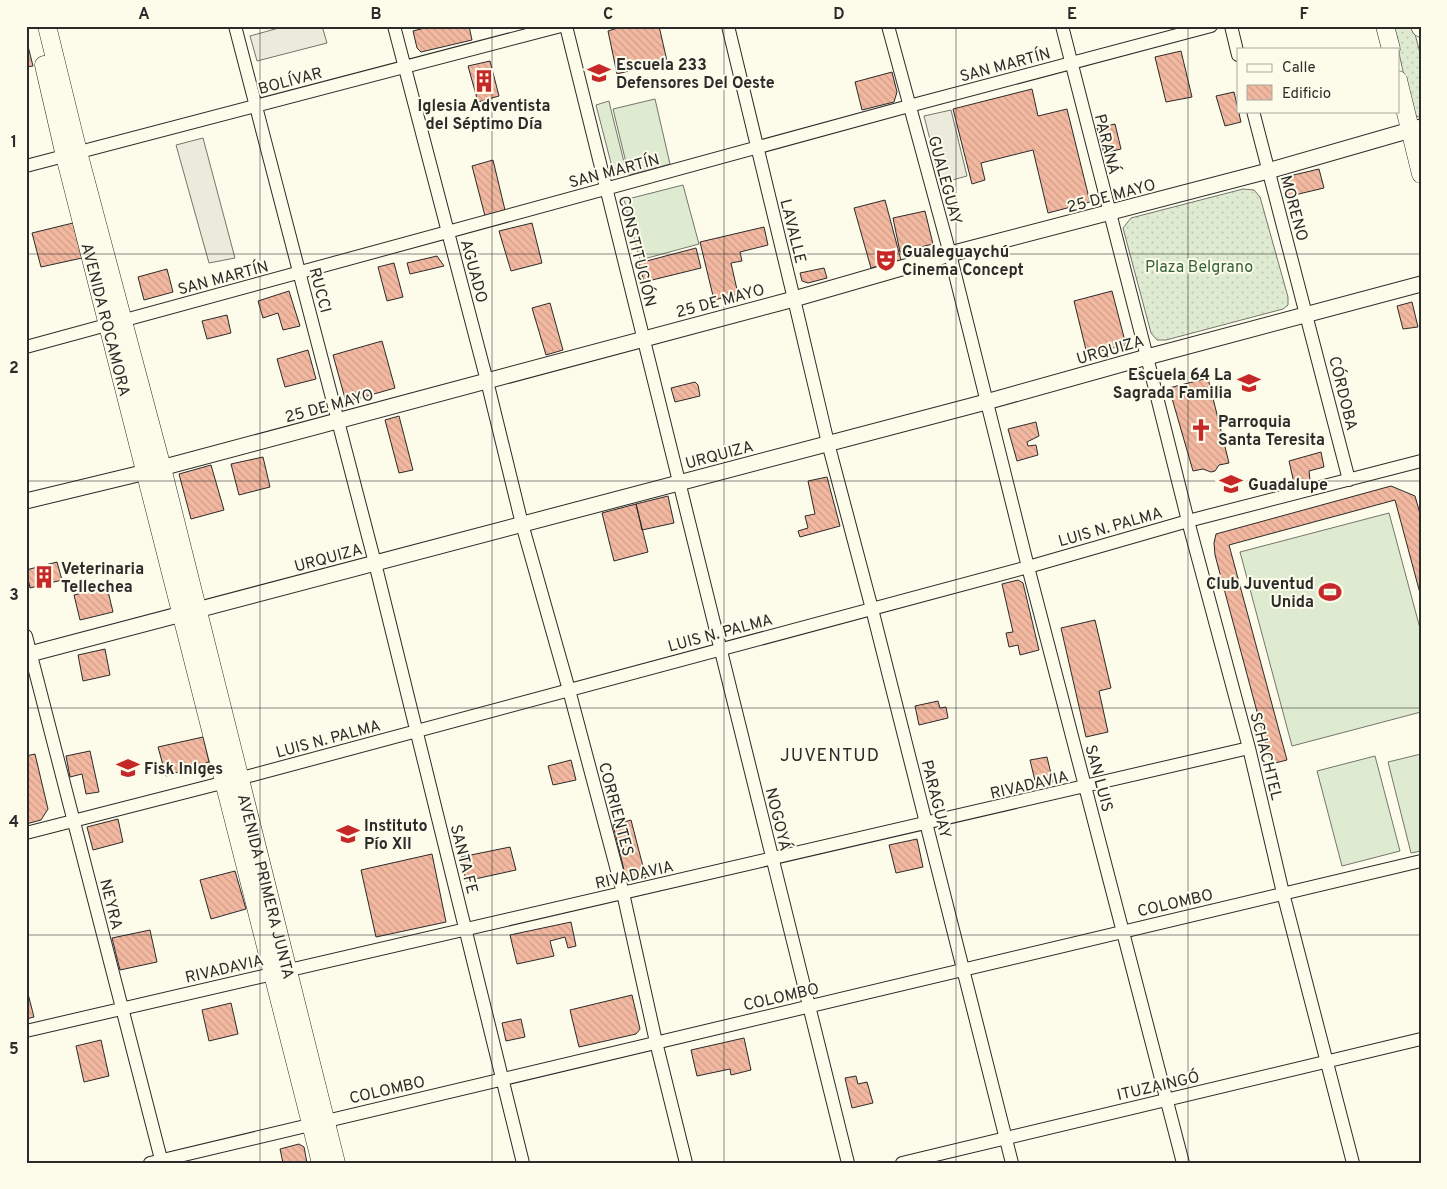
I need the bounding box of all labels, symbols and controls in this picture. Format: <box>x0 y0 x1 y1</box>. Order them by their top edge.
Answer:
text: A <box>138 5 150 25</box>
text: B <box>370 5 382 25</box>
text: C <box>603 5 613 25</box>
text: D <box>833 5 845 25</box>
text: E <box>1067 5 1077 25</box>
text: F <box>1299 5 1309 25</box>
street label: SAN MARTÍN <box>957 42 1053 88</box>
legend <box>1237 48 1400 112</box>
place label: Escuela 233 Defensores Del Oeste <box>616 56 775 94</box>
text: Calle <box>1282 59 1316 78</box>
school or university icon: Escuela 233 Defensores Del Oeste <box>586 60 612 86</box>
street label: BOLÍVAR <box>256 62 325 100</box>
building icon: Iglesia Adventista del Séptimo Día <box>471 68 497 94</box>
text: Edificio <box>1282 85 1331 104</box>
place label: Iglesia Adventista del Séptimo Día <box>418 97 550 135</box>
street label: PARANÁ <box>1089 112 1125 177</box>
text: 1 <box>11 133 17 153</box>
street label: GUALEGUAY <box>923 134 966 227</box>
street label: SAN MARTÍN <box>566 148 662 194</box>
street label: MORENO <box>1275 173 1311 244</box>
street label: 25 DE MAYO <box>1065 175 1158 218</box>
street label: CONSTITUCIÓN <box>613 193 661 309</box>
street label: LAVALLE <box>774 197 810 266</box>
street label: AGUADO <box>455 238 491 305</box>
street label: AVENIDA ROCAMORA <box>76 241 134 399</box>
place label: Gualeguaychú Cinema Concept <box>902 243 1024 281</box>
theatre icon: Gualeguaychú Cinema Concept <box>873 247 899 273</box>
street label: SAN MARTÍN <box>175 255 271 301</box>
park label: Plaza Belgrano <box>1145 258 1253 278</box>
street label: RUCCI <box>303 266 335 316</box>
street label: 25 DE MAYO <box>674 280 767 323</box>
street label: URQUIZA <box>1074 332 1147 370</box>
street label: CÓRDOBA <box>1323 354 1363 433</box>
text: 2 <box>9 359 19 379</box>
place label: Escuela 64 La Sagrada Familia <box>1113 366 1232 404</box>
school or university icon: Escuela 64 La Sagrada Familia <box>1236 370 1262 396</box>
street label: 25 DE MAYO <box>283 385 376 428</box>
place label: Parroquia Santa Teresita <box>1218 413 1325 451</box>
church icon: Parroquia Santa Teresita <box>1188 417 1214 443</box>
street label: URQUIZA <box>683 437 756 475</box>
school or university icon: Guadalupe <box>1218 471 1244 497</box>
place label: Guadalupe <box>1248 476 1328 496</box>
street label: LUIS N. PALMA <box>1056 503 1165 552</box>
street label: URQUIZA <box>292 540 365 578</box>
place label: Veterinaria Tellechea <box>61 560 144 598</box>
building icon: Veterinaria Tellechea <box>31 564 57 590</box>
place label: Club Juventud Unida <box>1206 575 1314 613</box>
sports icon: Club Juventud Unida <box>1317 579 1343 605</box>
text: 3 <box>9 586 19 606</box>
street label: LUIS N. PALMA <box>666 610 775 658</box>
street label: SCHACHTEL <box>1244 710 1286 803</box>
street label: LUIS N. PALMA <box>274 716 383 764</box>
street label: SAN LUIS <box>1080 743 1117 814</box>
district label: JUVENTUD <box>780 745 880 768</box>
school or university icon: Fisk Inlges <box>115 755 141 781</box>
street label: PARAGUAY <box>916 758 954 841</box>
place label: Fisk Inlges <box>144 760 223 780</box>
street label: CORRIENTES <box>593 760 637 859</box>
street label: RIVADAVIA <box>988 767 1071 805</box>
street label: NOGOYÁ <box>760 785 797 853</box>
street label: AVENIDA PRIMERA JUNTA <box>232 792 298 982</box>
text: 4 <box>9 813 19 833</box>
place label: Instituto Pío XII <box>364 817 428 855</box>
school or university icon: Instituto Pío XII <box>335 821 361 847</box>
street label: SANTA FE <box>445 823 481 896</box>
street label: RIVADAVIA <box>593 857 676 895</box>
street label: NEYRA <box>94 877 126 932</box>
street label: COLOMBO <box>1136 886 1215 922</box>
street label: RIVADAVIA <box>183 951 266 989</box>
street label: COLOMBO <box>742 980 821 1016</box>
text: 5 <box>9 1040 19 1060</box>
street label: ITUZAINGÓ <box>1115 1066 1202 1106</box>
street label: COLOMBO <box>348 1073 427 1109</box>

